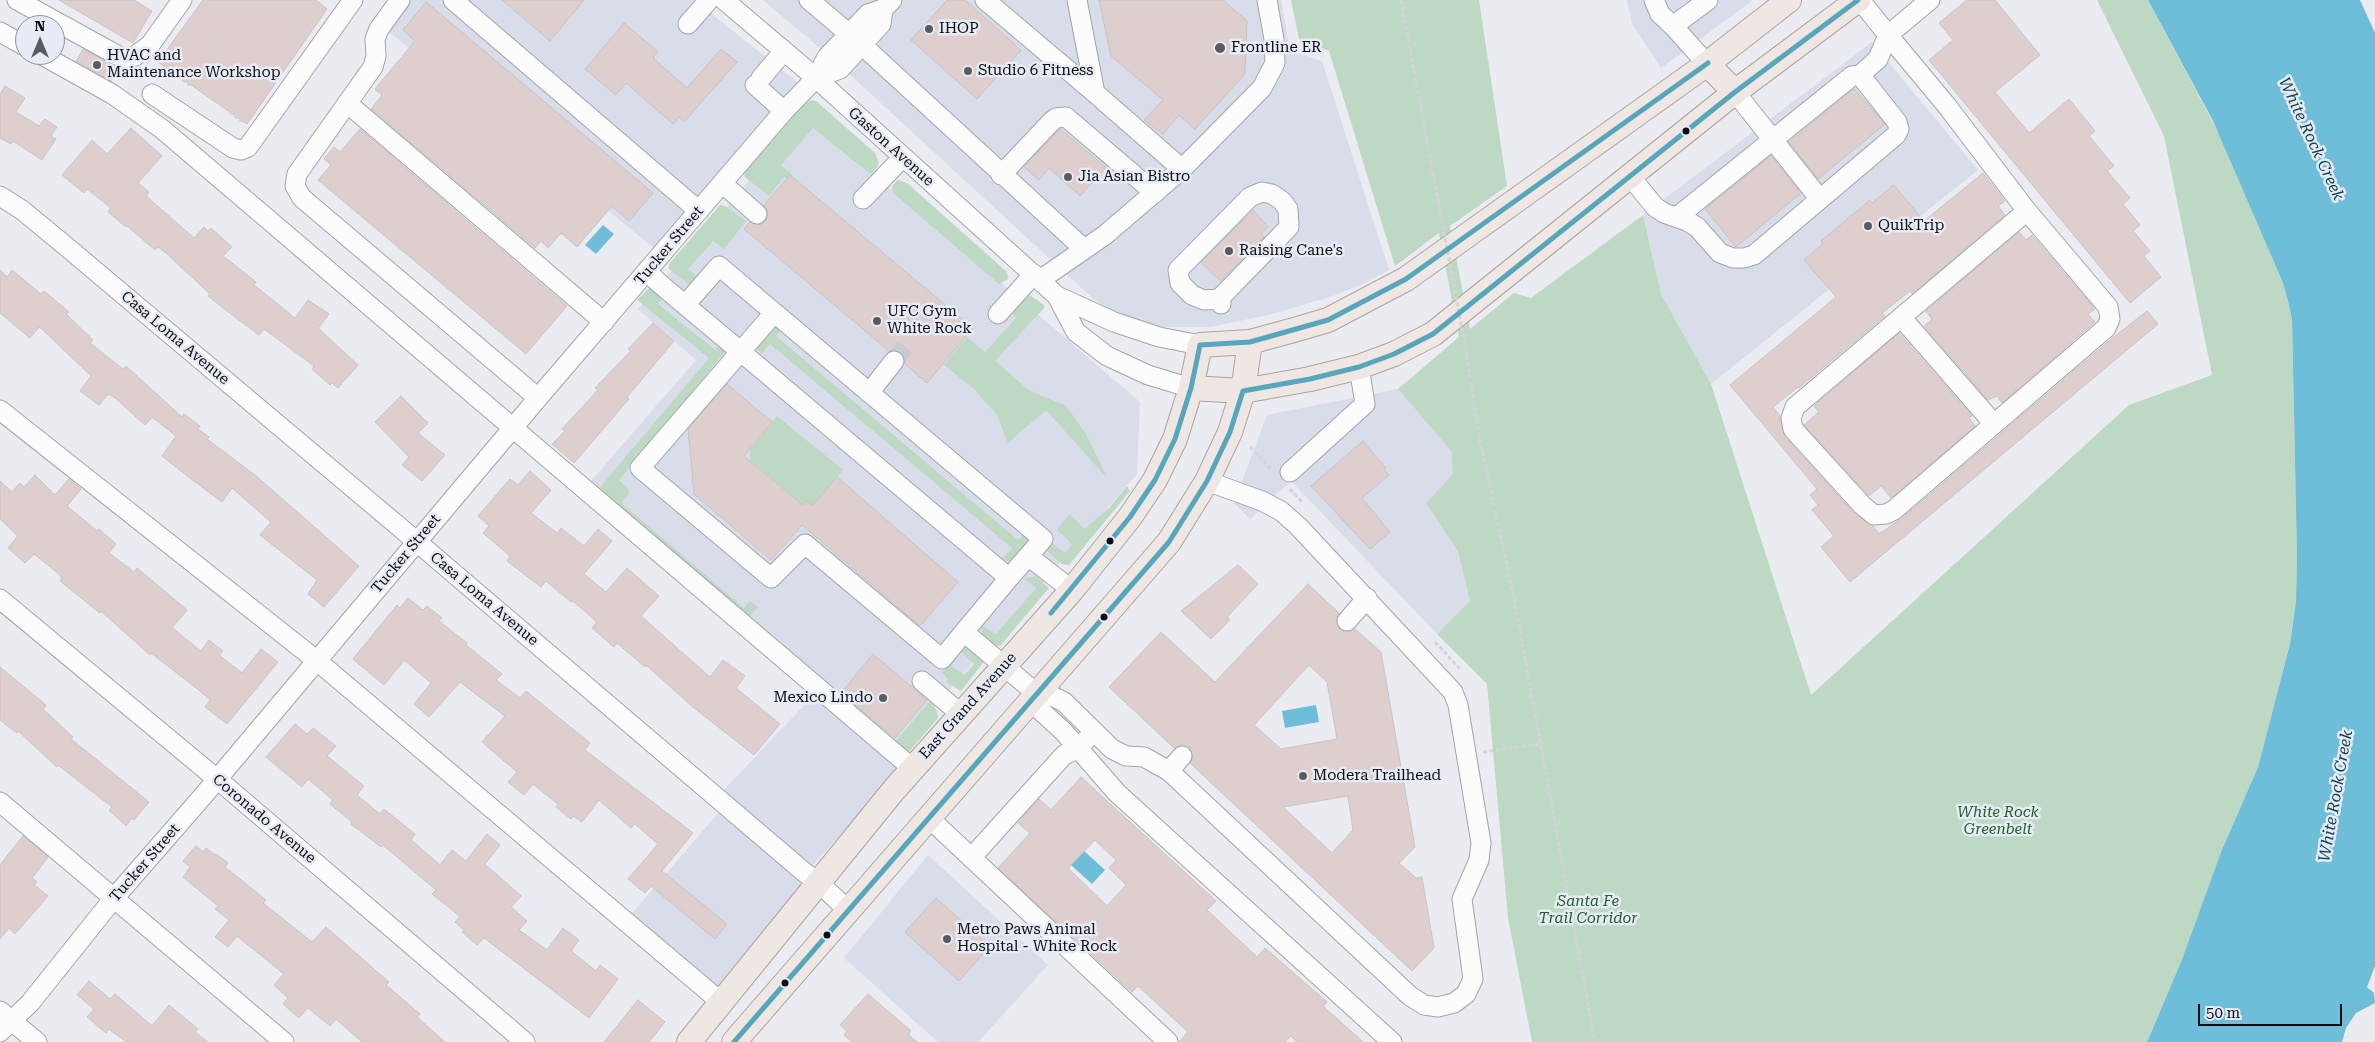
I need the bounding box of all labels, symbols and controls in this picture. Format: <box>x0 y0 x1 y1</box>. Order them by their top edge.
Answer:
north arrow <box>15 15 65 65</box>
text: N <box>35 18 45 34</box>
place label: IHOP <box>939 20 979 38</box>
marker: IHOP <box>923 23 935 35</box>
place label: Frontline ER <box>1231 39 1322 57</box>
marker: Frontline ER <box>1213 41 1227 55</box>
place label: HVAC and Maintenance Workshop <box>107 47 280 82</box>
marker: HVAC and Maintenance Workshop <box>91 59 103 71</box>
place label: Studio 6 Fitness <box>978 62 1093 80</box>
marker: Studio 6 Fitness <box>962 65 974 77</box>
water label: White Rock Creek <box>2274 75 2348 203</box>
street label: Gaston Avenue <box>844 104 938 190</box>
unlabelled marker <box>1681 126 1691 136</box>
place label: Jia Asian Bistro <box>1078 168 1190 186</box>
marker: Jia Asian Bistro <box>1062 171 1074 183</box>
street label: Tucker Street <box>631 203 707 289</box>
place label: QuikTrip <box>1878 217 1944 235</box>
marker: QuikTrip <box>1862 220 1874 232</box>
place label: Raising Cane's <box>1239 242 1343 260</box>
marker: Raising Cane's <box>1223 245 1235 257</box>
street label: Casa Loma Avenue <box>117 287 233 389</box>
place label: UFC Gym White Rock <box>887 303 972 338</box>
marker: UFC Gym White Rock <box>871 315 883 327</box>
street label: Tucker Street <box>368 511 444 597</box>
unlabelled marker <box>1105 536 1115 546</box>
street label: Casa Loma Avenue <box>426 548 542 650</box>
unlabelled marker <box>1099 612 1109 622</box>
street label: East Grand Avenue <box>915 649 1021 763</box>
place label: Mexico Lindo <box>773 689 873 707</box>
marker: Mexico Lindo <box>877 692 889 704</box>
water label: White Rock Creek <box>2315 729 2357 863</box>
place label: Modera Trailhead <box>1313 767 1441 785</box>
marker: Modera Trailhead <box>1297 770 1309 782</box>
street label: Coronado Avenue <box>209 771 319 867</box>
park label: White Rock Greenbelt <box>1957 804 2039 839</box>
street label: Tucker Street <box>106 820 184 906</box>
park label: Santa Fe Trail Corridor <box>1538 893 1638 928</box>
place label: Metro Paws Animal Hospital - White Rock <box>957 921 1117 956</box>
unlabelled marker <box>822 930 832 940</box>
marker: Metro Paws Animal Hospital - White Rock <box>941 933 953 945</box>
unlabelled marker <box>780 978 790 988</box>
scale bar <box>2200 994 2344 1026</box>
text: 50 m <box>2206 1004 2240 1022</box>

